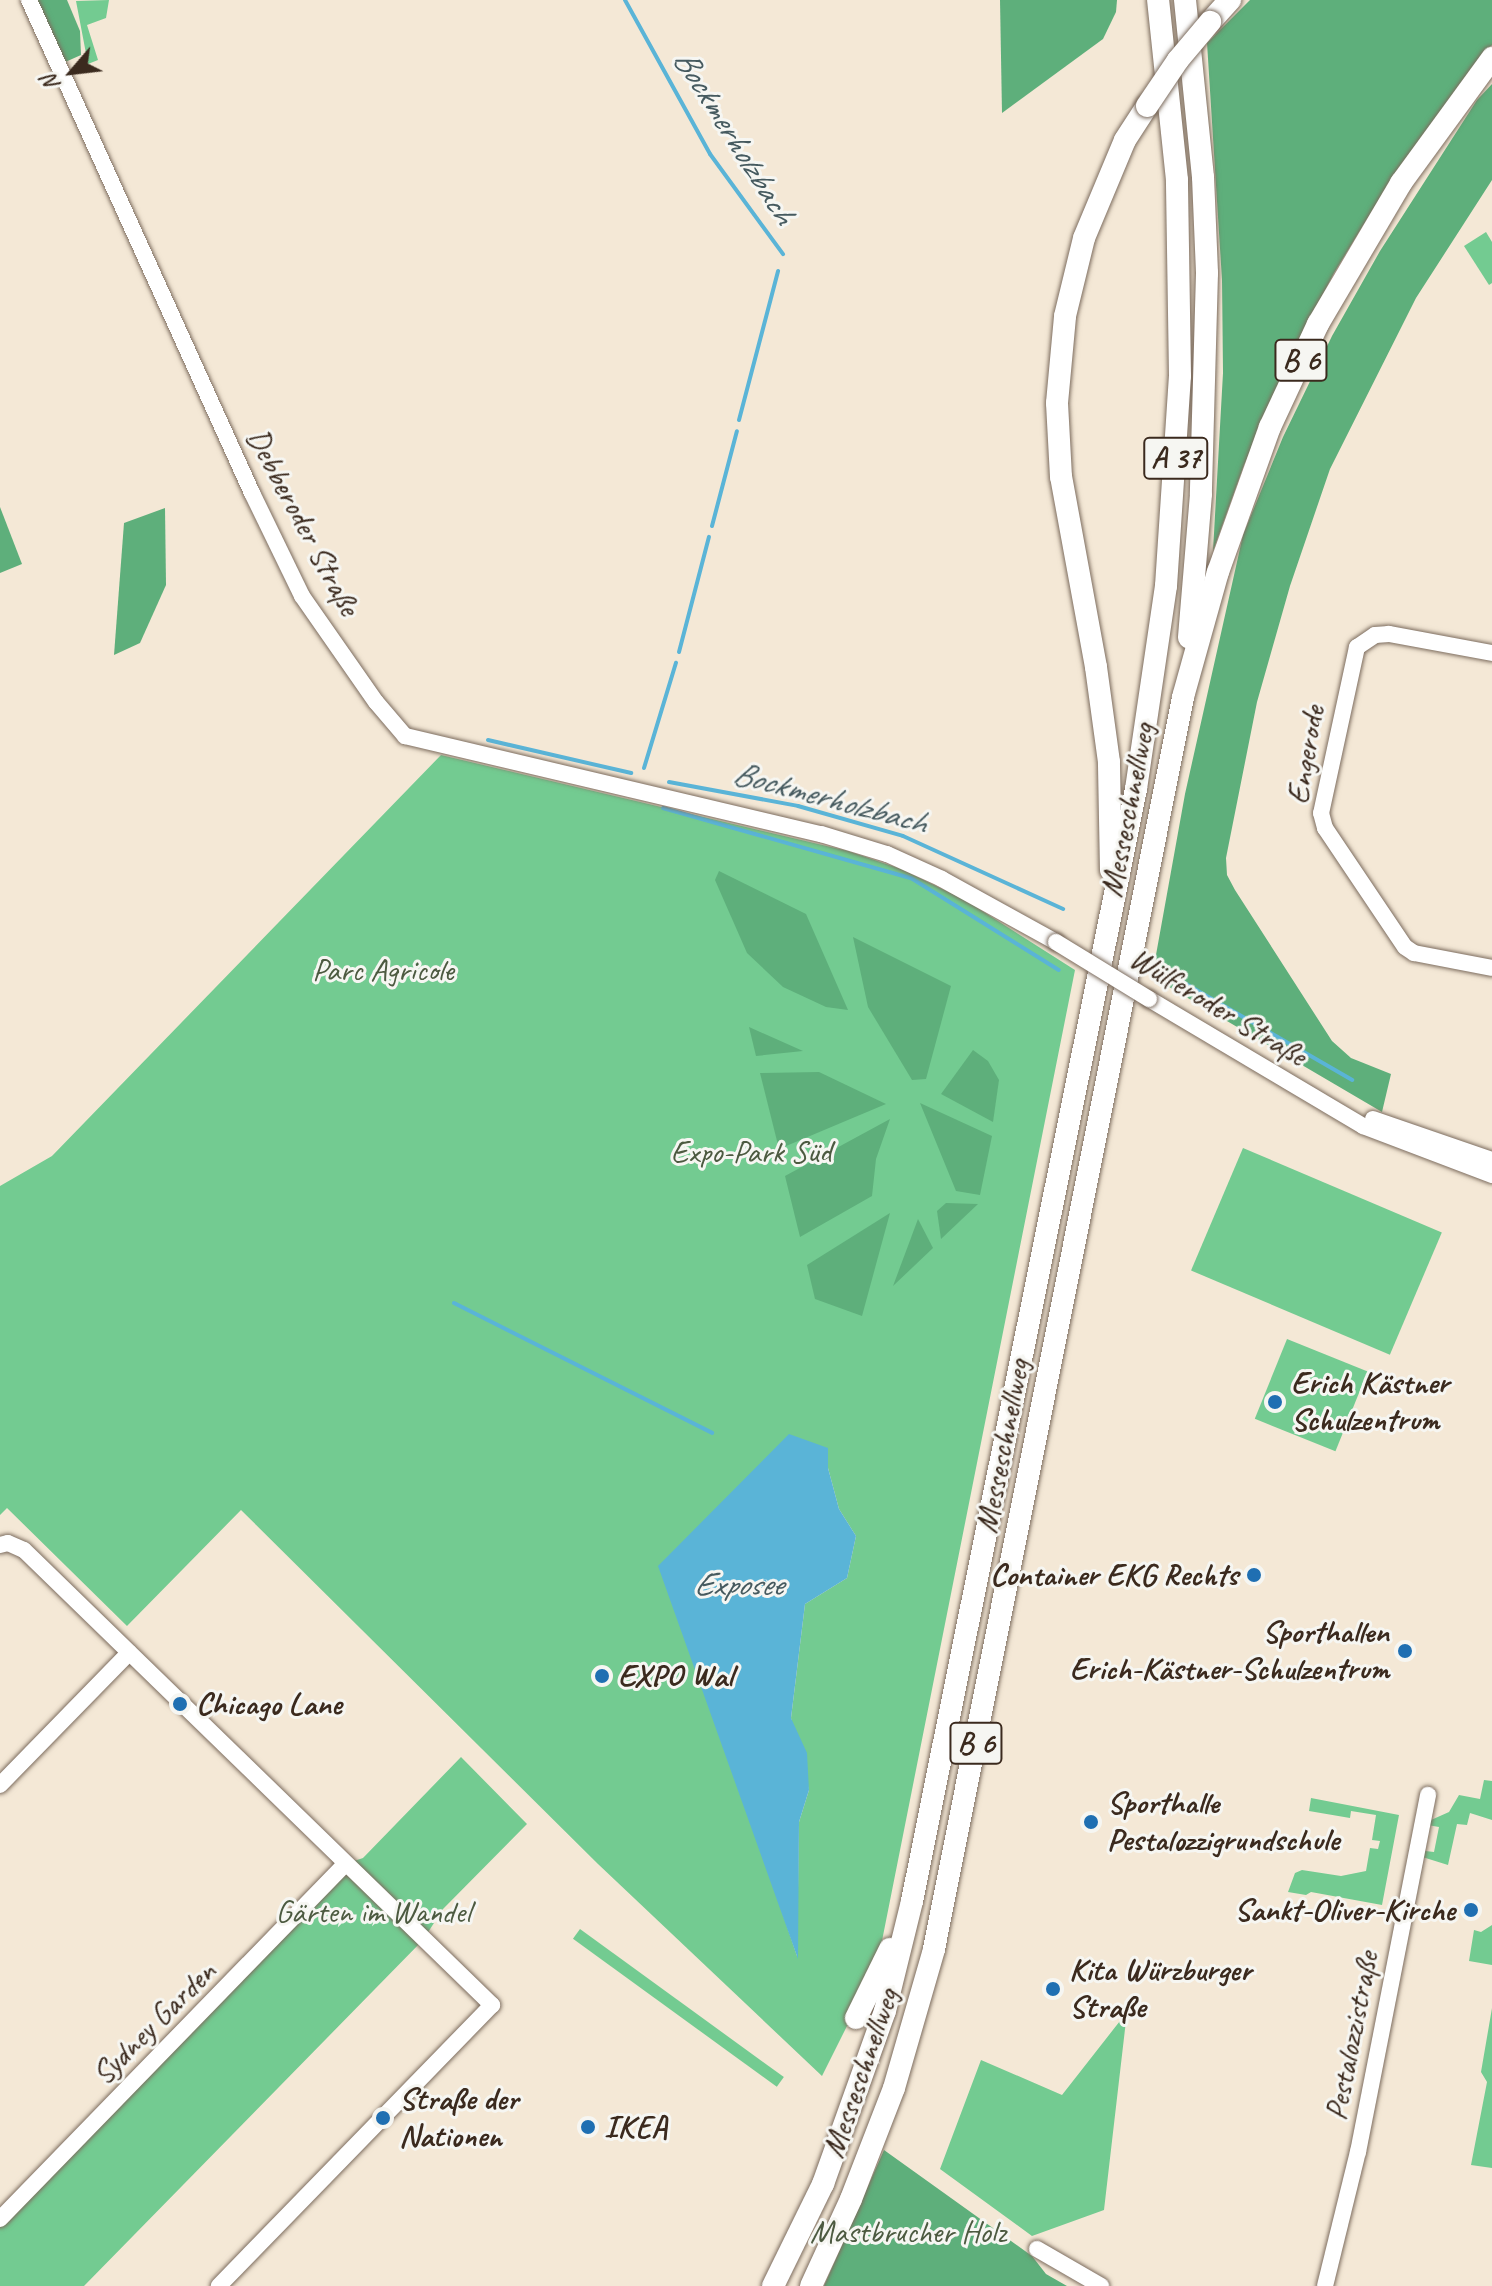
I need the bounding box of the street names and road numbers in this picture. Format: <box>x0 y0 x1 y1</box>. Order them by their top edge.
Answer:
road number: B 6 <box>1273 334 1329 386</box>
street label: Debberoder Straße <box>237 421 369 623</box>
road number: A 37 <box>1142 432 1210 484</box>
street label: Engerode <box>1279 703 1333 807</box>
street label: Messeschnellweg <box>1092 720 1164 900</box>
street label: Wülferoder Straße <box>1122 939 1314 1075</box>
street label: Messeschnellweg <box>967 1356 1039 1536</box>
road number: B 6 <box>948 1717 1004 1769</box>
street label: Pestalozzistraße <box>1317 1949 1387 2123</box>
street label: Sydney Garden <box>84 1953 224 2093</box>
street label: Messeschnellweg <box>814 1983 908 2163</box>

